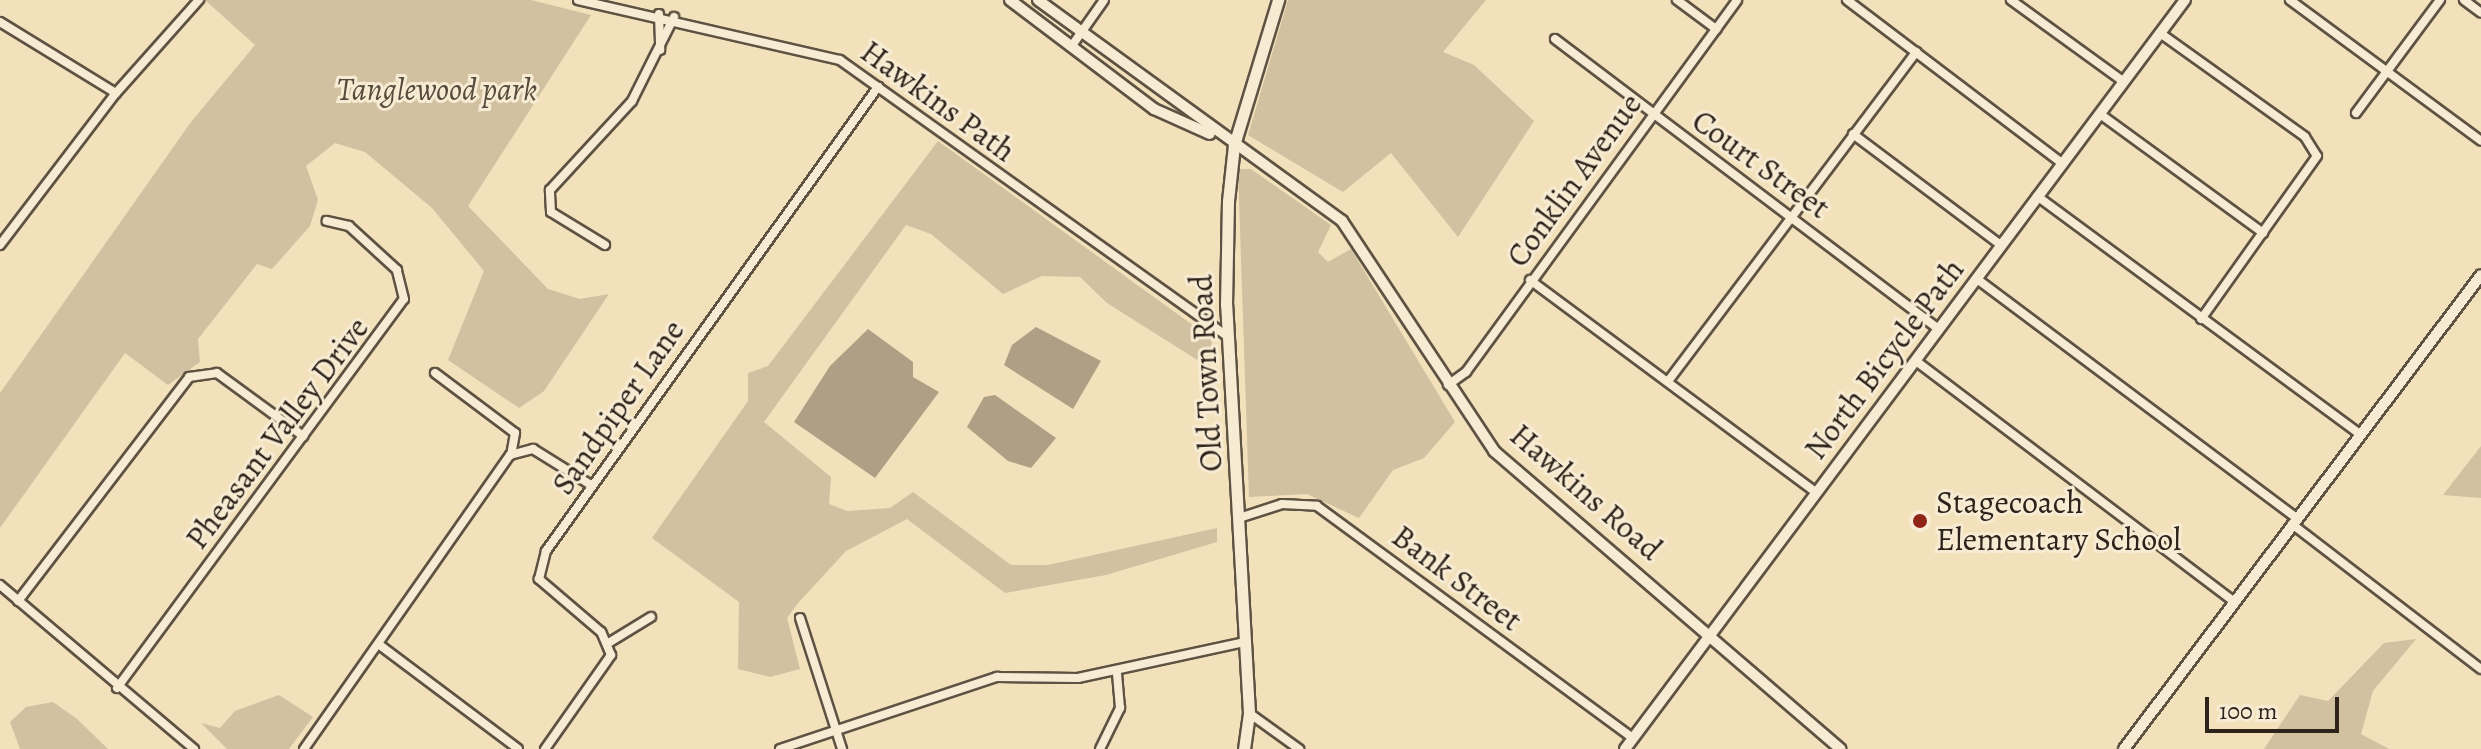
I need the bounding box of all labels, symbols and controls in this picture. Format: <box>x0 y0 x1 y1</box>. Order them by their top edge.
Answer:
street label: Hawkins Path <box>853 32 1023 170</box>
park label: Tanglewood park <box>337 70 537 108</box>
street label: Conklin Avenue <box>1498 86 1650 274</box>
street label: Court Street <box>1685 101 1837 227</box>
street label: North Bicycle Path <box>1796 251 1972 467</box>
street label: Old Town Road <box>1182 273 1230 473</box>
street label: Pheasant Valley Drive <box>177 309 377 557</box>
street label: Sandpiper Lane <box>544 312 692 502</box>
street label: Hawkins Road <box>1502 416 1670 568</box>
place label: Stagecoach Elementary School <box>1936 484 2181 559</box>
marker: Stagecoach Elementary School <box>1911 512 1929 530</box>
street label: Bank Street <box>1385 517 1529 639</box>
scale bar <box>2209 681 2343 731</box>
text: 100 m <box>2219 695 2278 727</box>

